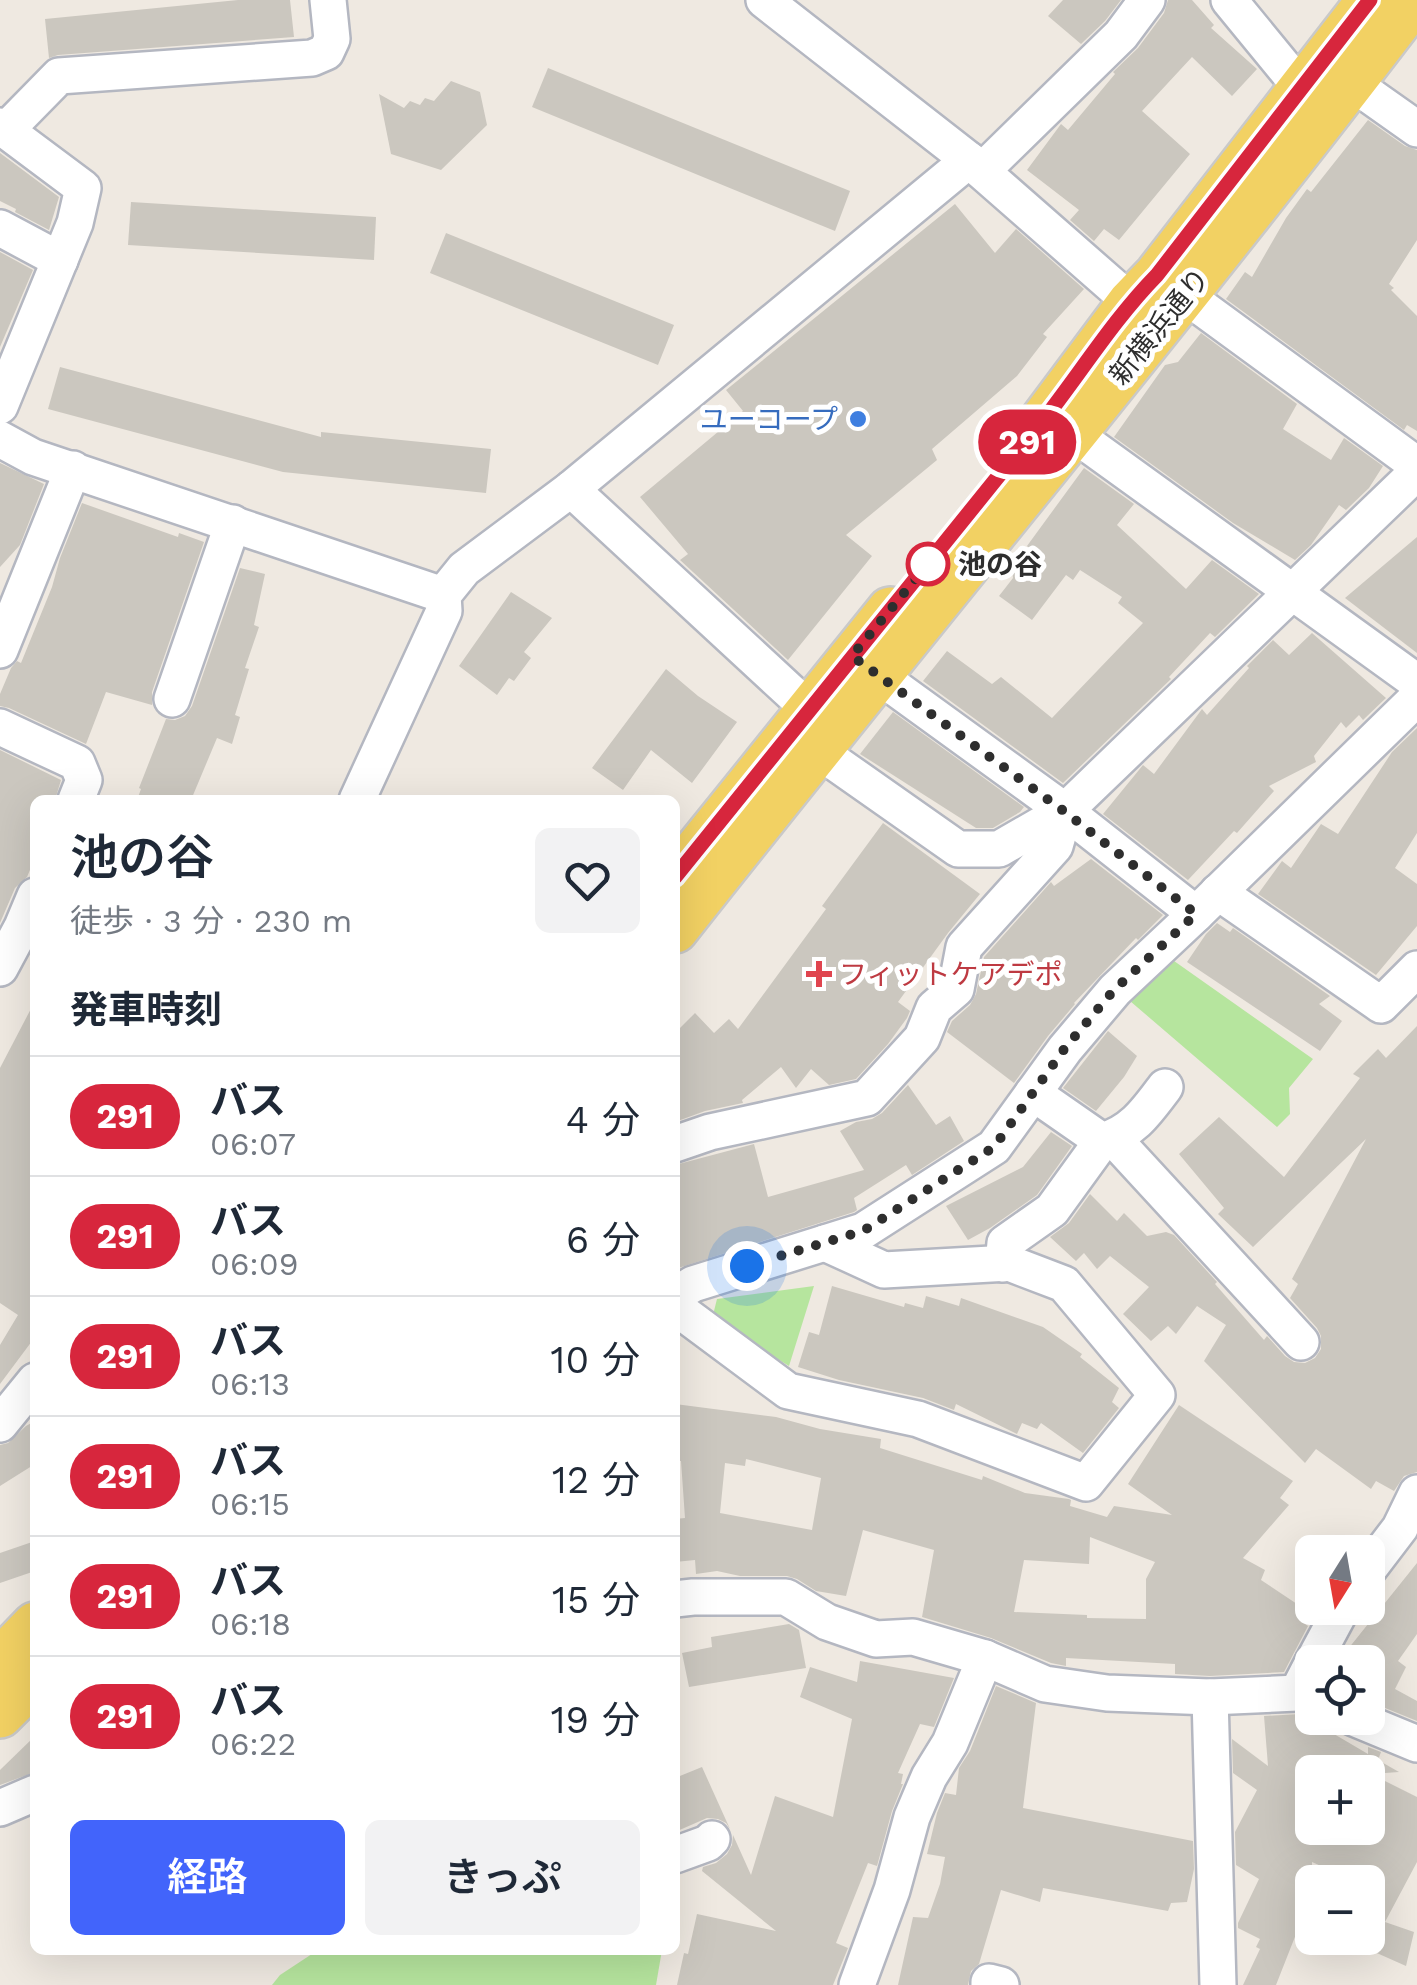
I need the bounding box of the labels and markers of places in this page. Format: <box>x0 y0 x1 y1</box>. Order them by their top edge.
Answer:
place label: ユーコープ <box>700 403 838 436</box>
marker: ユーコープ <box>847 408 869 430</box>
marker: 池の谷 <box>907 543 949 585</box>
place label: 池の谷 <box>958 548 1042 581</box>
place label: フィットケアデポ <box>839 958 1062 991</box>
marker: フィットケアデポ <box>808 963 830 985</box>

